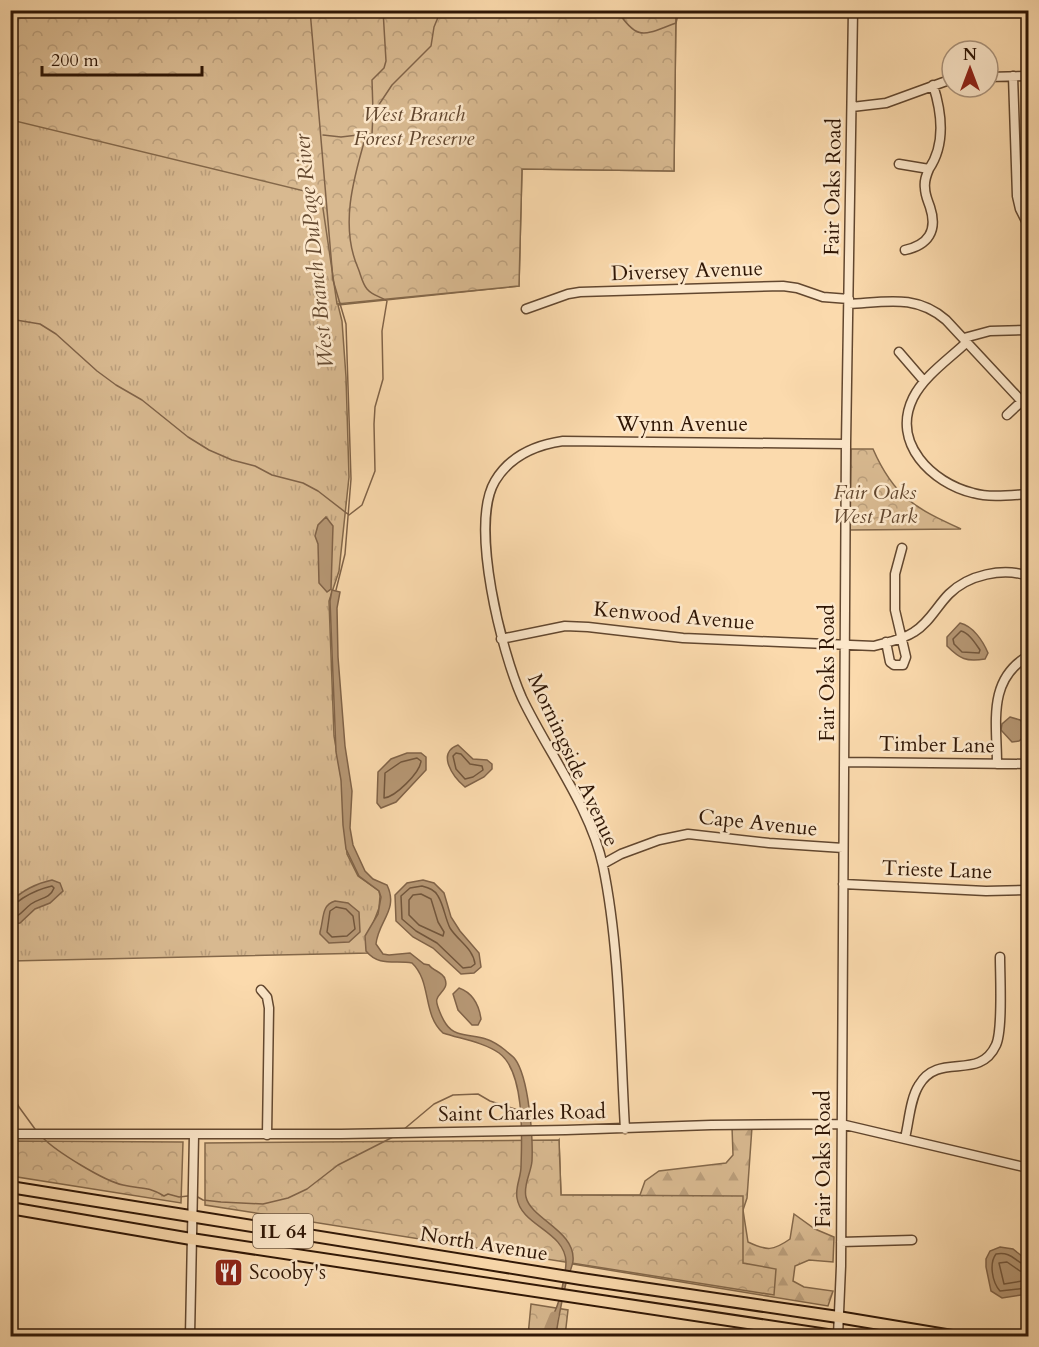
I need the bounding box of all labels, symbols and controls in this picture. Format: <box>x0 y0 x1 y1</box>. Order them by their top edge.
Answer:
scale bar <box>42 39 202 77</box>
north arrow <box>940 39 1000 99</box>
text: N <box>963 44 977 66</box>
text: 200 m <box>51 48 99 73</box>
park label: West Branch Forest Preserve <box>354 100 475 153</box>
street label: Fair Oaks Road <box>817 118 849 256</box>
water label: West Branch DuPage River <box>287 131 341 370</box>
street label: Diversey Avenue <box>610 254 764 288</box>
street label: Wynn Avenue <box>615 410 748 439</box>
park label: Fair Oaks West Park <box>832 478 918 531</box>
street label: Kenwood Avenue <box>592 595 756 637</box>
street label: Fair Oaks Road <box>813 604 842 742</box>
street label: Morningside Avenue <box>520 669 626 851</box>
street label: Timber Lane <box>879 729 995 761</box>
street label: Cape Avenue <box>697 802 819 844</box>
street label: Trieste Lane <box>881 854 993 886</box>
street label: Fair Oaks Road <box>809 1090 838 1228</box>
street label: Saint Charles Road <box>438 1097 606 1129</box>
road number: IL 64 <box>253 1214 313 1248</box>
street label: North Avenue <box>418 1220 550 1268</box>
restaurant icon: Scooby's <box>212 1256 244 1288</box>
place label: Scooby's <box>249 1258 326 1287</box>

